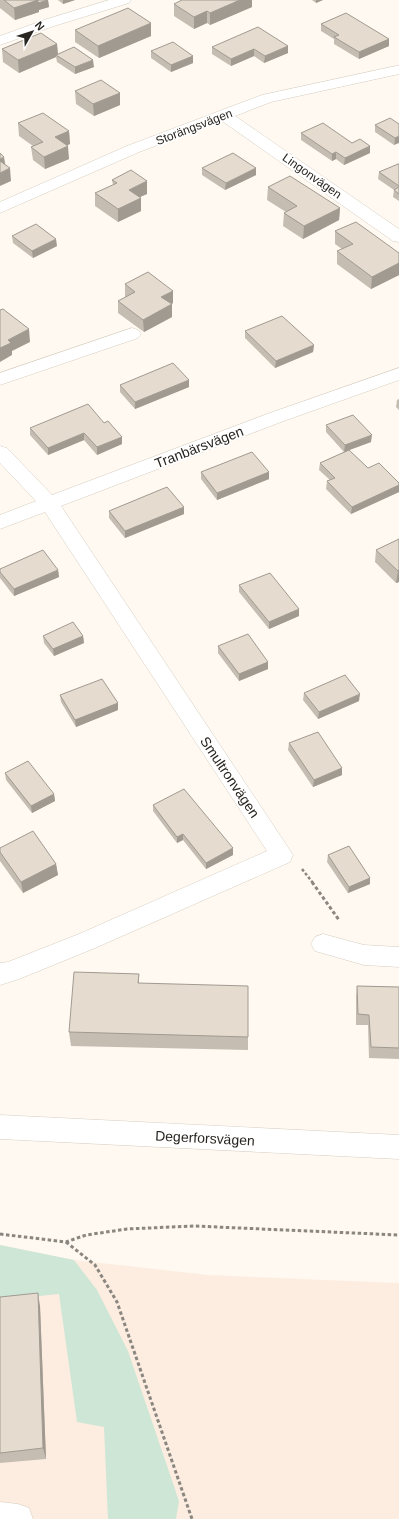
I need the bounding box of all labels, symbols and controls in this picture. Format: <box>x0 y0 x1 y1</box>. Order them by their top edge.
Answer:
north arrow <box>12 12 52 52</box>
text: N <box>33 19 47 33</box>
street label: Storängsvägen <box>154 106 234 148</box>
street label: Lingonvägen <box>280 151 344 201</box>
street label: Tranbärsvägen <box>152 423 246 471</box>
street label: Smultronvägen <box>197 733 263 821</box>
street label: Degerforsvägen <box>155 1127 255 1149</box>

